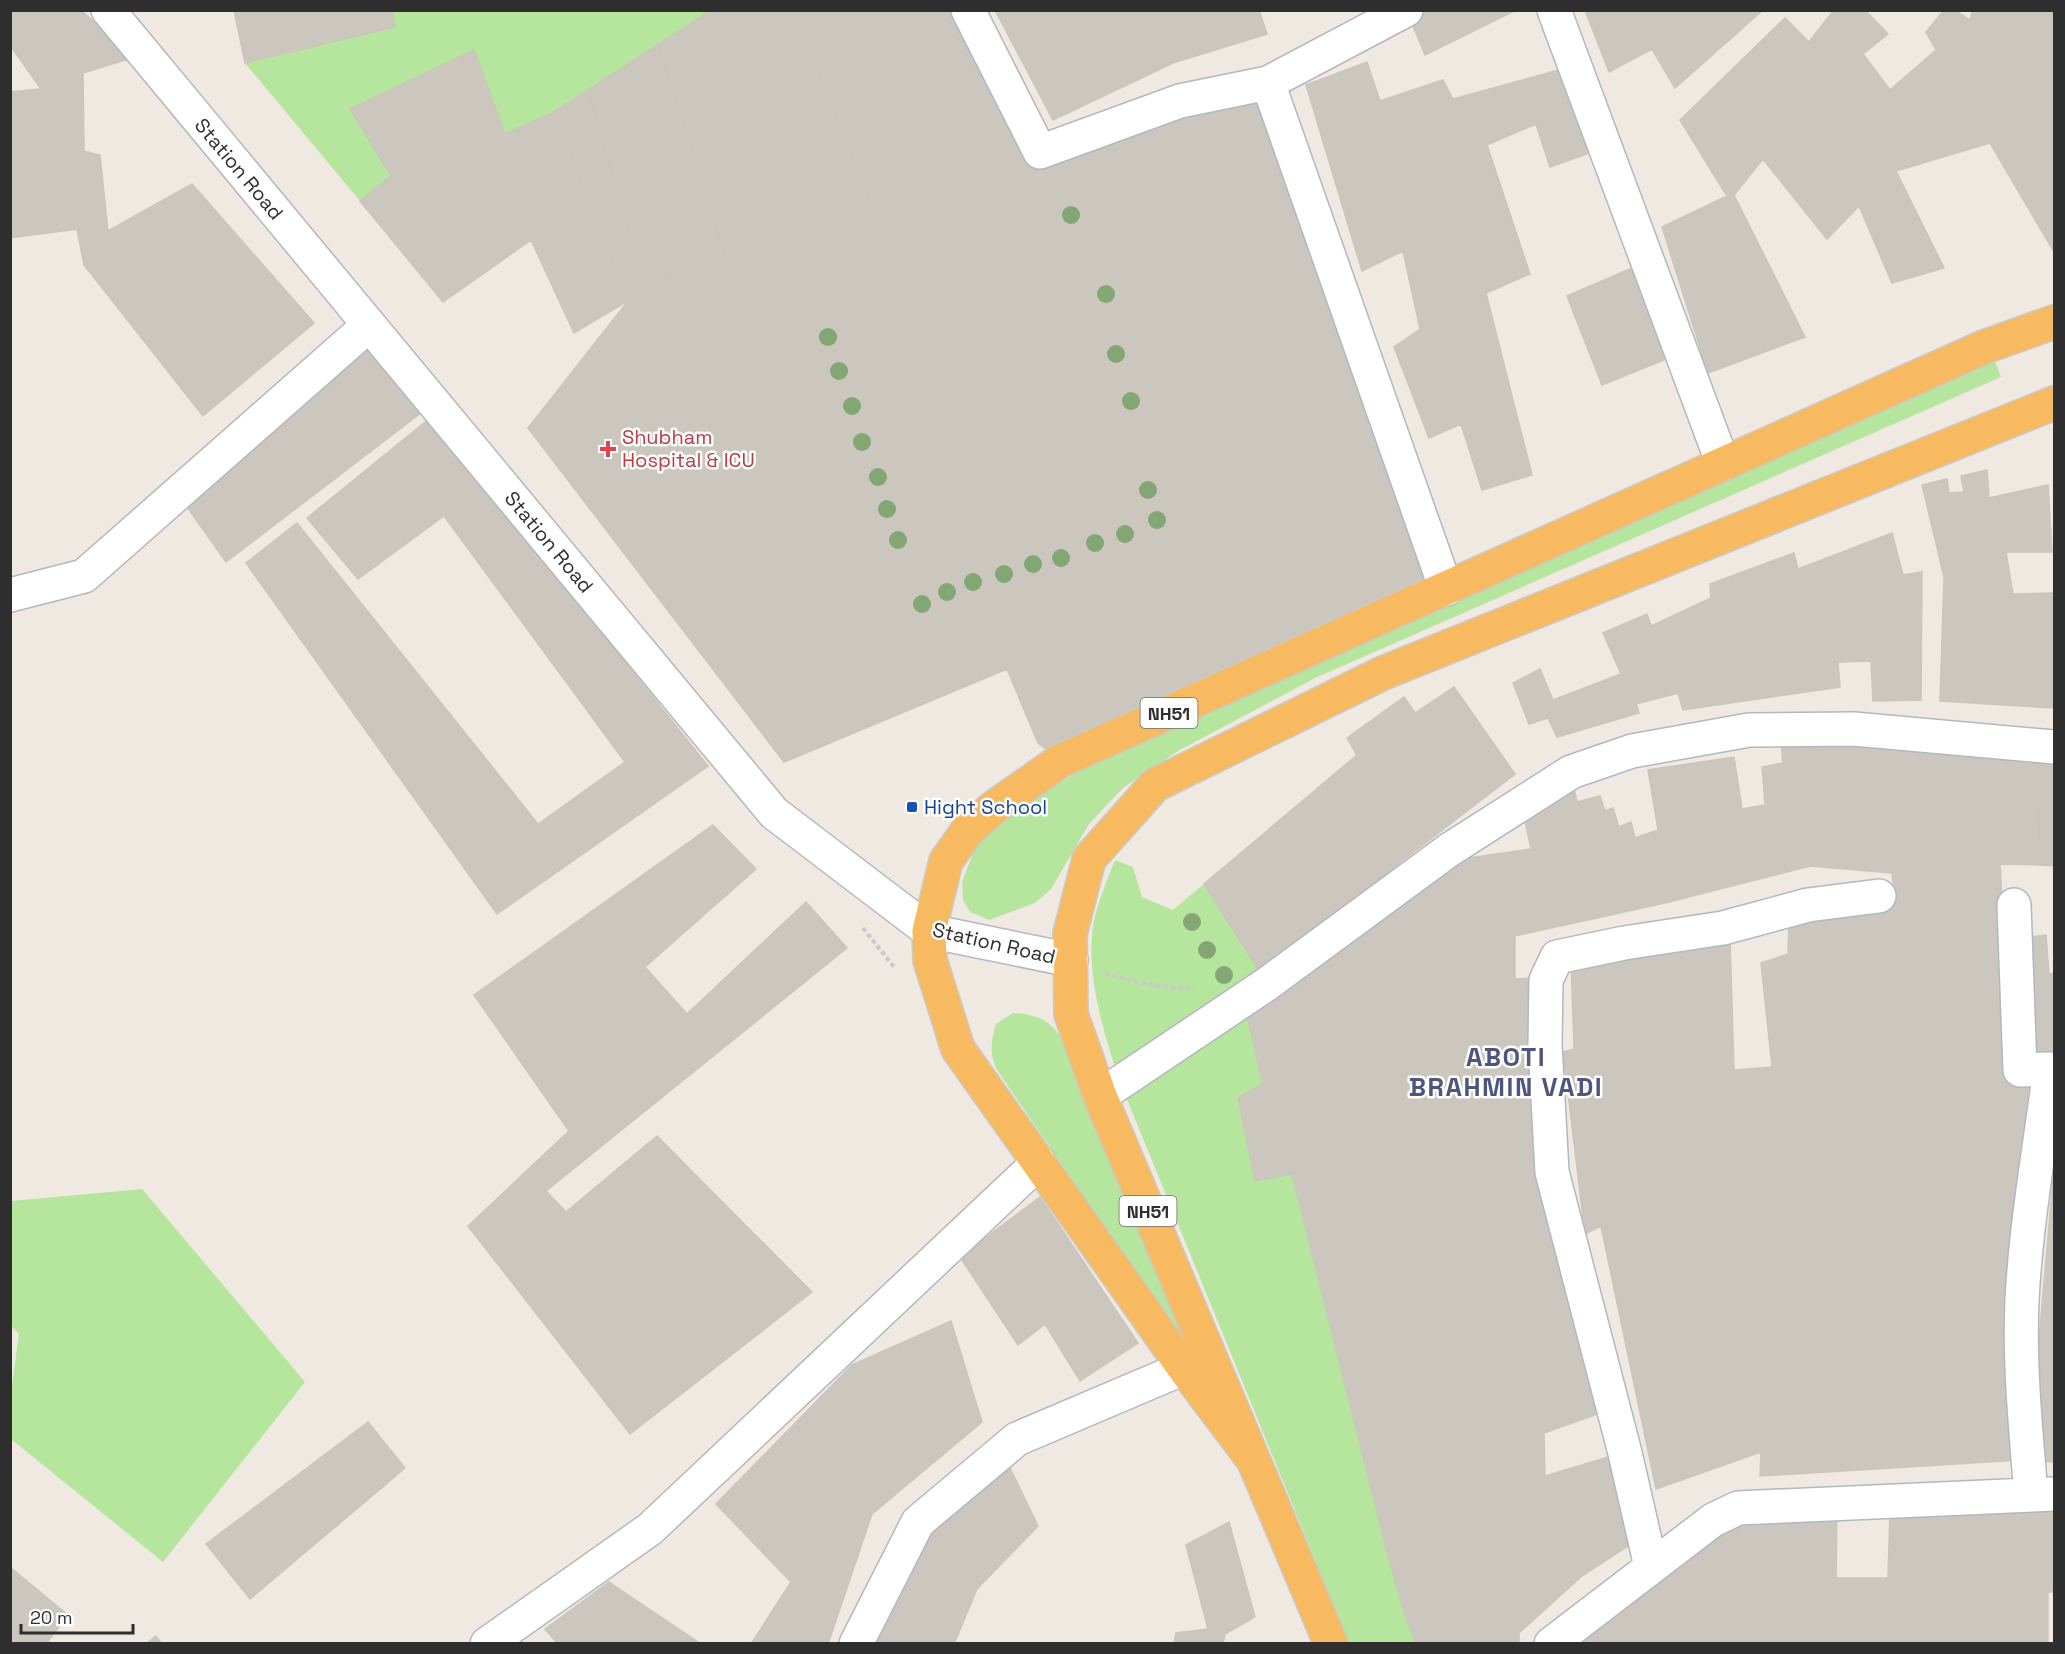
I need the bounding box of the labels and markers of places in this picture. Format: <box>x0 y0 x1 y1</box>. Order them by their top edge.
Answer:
place label: Shubham Hospital & ICU <box>622 424 755 473</box>
marker: Shubham Hospital & ICU <box>599 440 617 458</box>
place label: Hight School <box>924 794 1047 820</box>
marker: Hight School <box>905 800 919 814</box>

